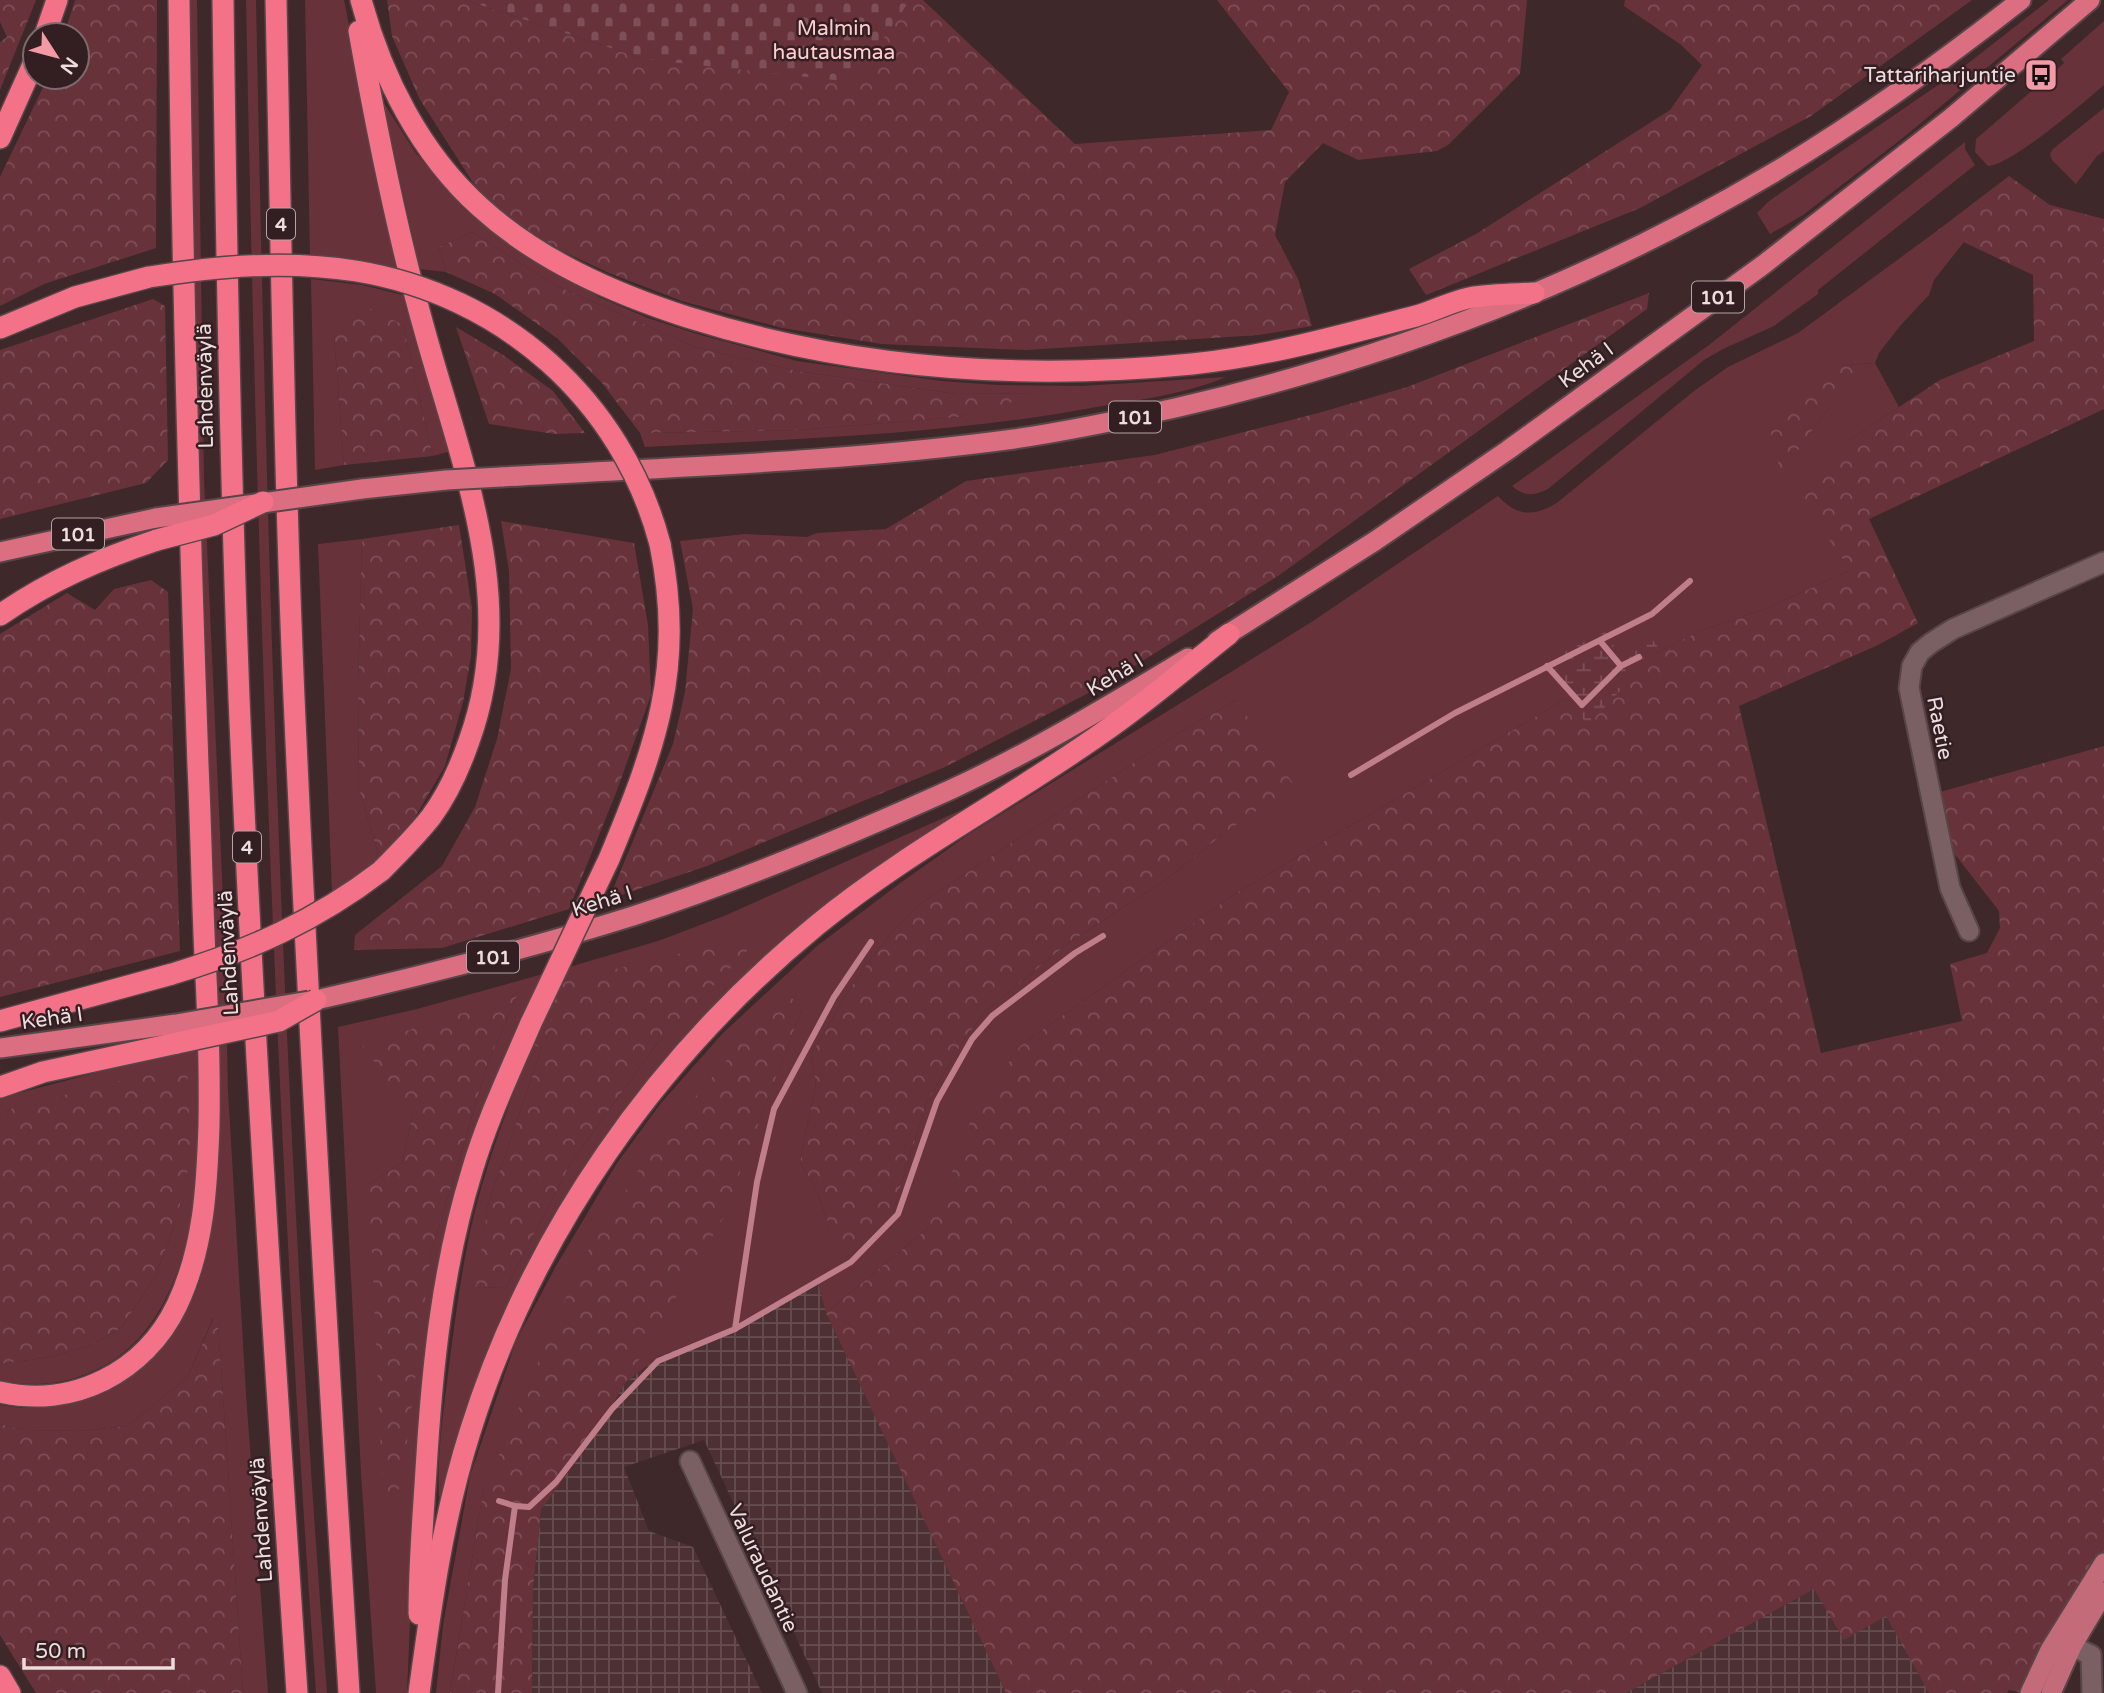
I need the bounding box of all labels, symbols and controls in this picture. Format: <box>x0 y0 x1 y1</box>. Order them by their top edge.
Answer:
park label: Malmin hautausmaa <box>773 16 895 65</box>
north arrow <box>21 21 91 91</box>
text: N <box>56 53 82 78</box>
bus stop icon: Tattariharjuntie <box>2022 56 2060 94</box>
place label: Tattariharjuntie <box>1864 63 2016 88</box>
road number: 4 <box>267 208 295 240</box>
road number: 101 <box>1692 282 1744 312</box>
street label: Lahdenväylä <box>192 323 219 449</box>
street label: Kehä I <box>1554 337 1619 394</box>
road number: 101 <box>1109 402 1161 432</box>
road number: 101 <box>52 519 104 550</box>
street label: Kehä I <box>1082 649 1148 702</box>
street label: Raetie <box>1921 694 1958 762</box>
road number: 4 <box>233 832 261 862</box>
street label: Kehä I <box>569 880 635 922</box>
street label: Lahdenväylä <box>213 890 244 1016</box>
road number: 101 <box>467 942 519 973</box>
street label: Kehä I <box>20 1002 85 1035</box>
street label: Lahdenväylä <box>245 1457 278 1583</box>
street label: Valuraudantie <box>722 1500 803 1636</box>
scale bar <box>24 1626 173 1670</box>
text: 50 m <box>35 1639 86 1664</box>

